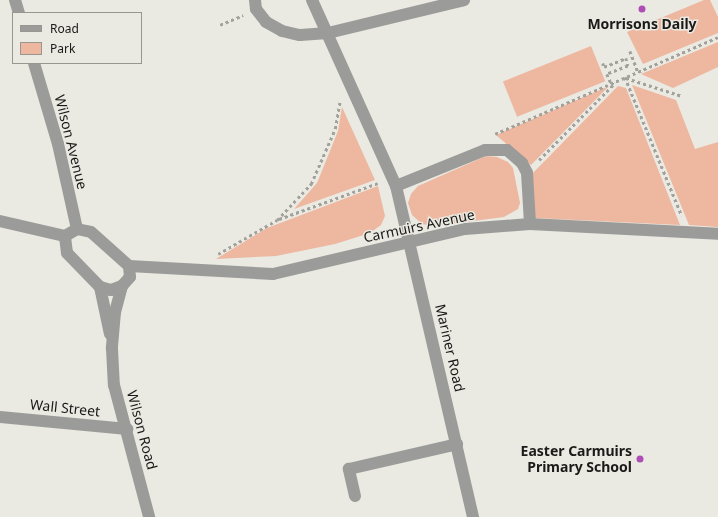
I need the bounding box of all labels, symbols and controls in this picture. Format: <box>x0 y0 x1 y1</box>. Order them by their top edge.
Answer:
marker: Morrisons Daily <box>637 4 647 14</box>
legend <box>12 12 142 64</box>
place label: Morrisons Daily <box>587 16 697 32</box>
text: Road <box>50 20 79 37</box>
text: Park <box>50 40 75 57</box>
street label: Wilson Avenue <box>51 93 91 191</box>
street label: Carmuirs Avenue <box>362 206 476 246</box>
street label: Mariner Road <box>432 302 468 394</box>
street label: Wilson Road <box>123 389 161 471</box>
street label: Wall Street <box>29 396 101 420</box>
place label: Easter Carmuirs Primary School <box>521 443 632 476</box>
marker: Easter Carmuirs Primary School <box>635 454 645 464</box>

